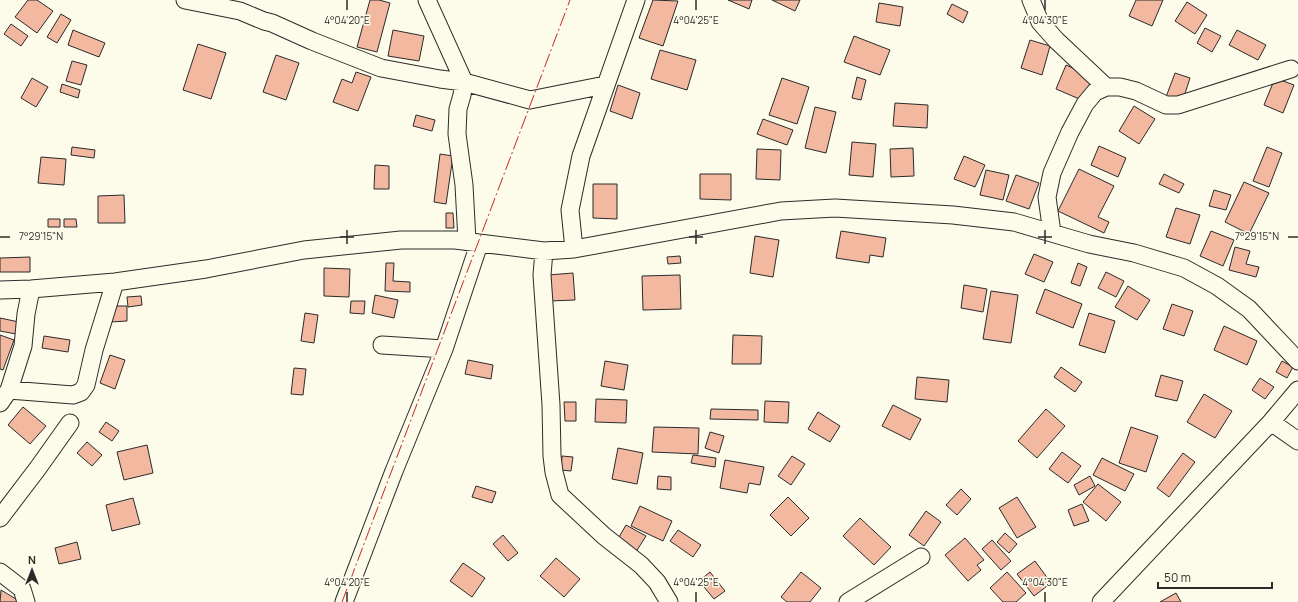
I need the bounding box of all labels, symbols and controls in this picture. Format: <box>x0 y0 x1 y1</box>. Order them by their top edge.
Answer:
text: 4°04'20"E <box>324 13 370 27</box>
text: 4°04'25"E <box>673 13 719 27</box>
text: 4°04'30"E <box>1022 13 1068 27</box>
text: 7°29'15"N <box>19 229 63 243</box>
text: 7°29'15"N <box>1235 229 1279 243</box>
north arrow <box>12 550 52 590</box>
text: N <box>28 552 36 567</box>
scale bar <box>1158 564 1272 590</box>
text: 50 m <box>1164 569 1191 586</box>
text: 4°04'20"E <box>324 575 370 589</box>
text: 4°04'25"E <box>673 575 719 589</box>
text: 4°04'30"E <box>1022 575 1068 589</box>

